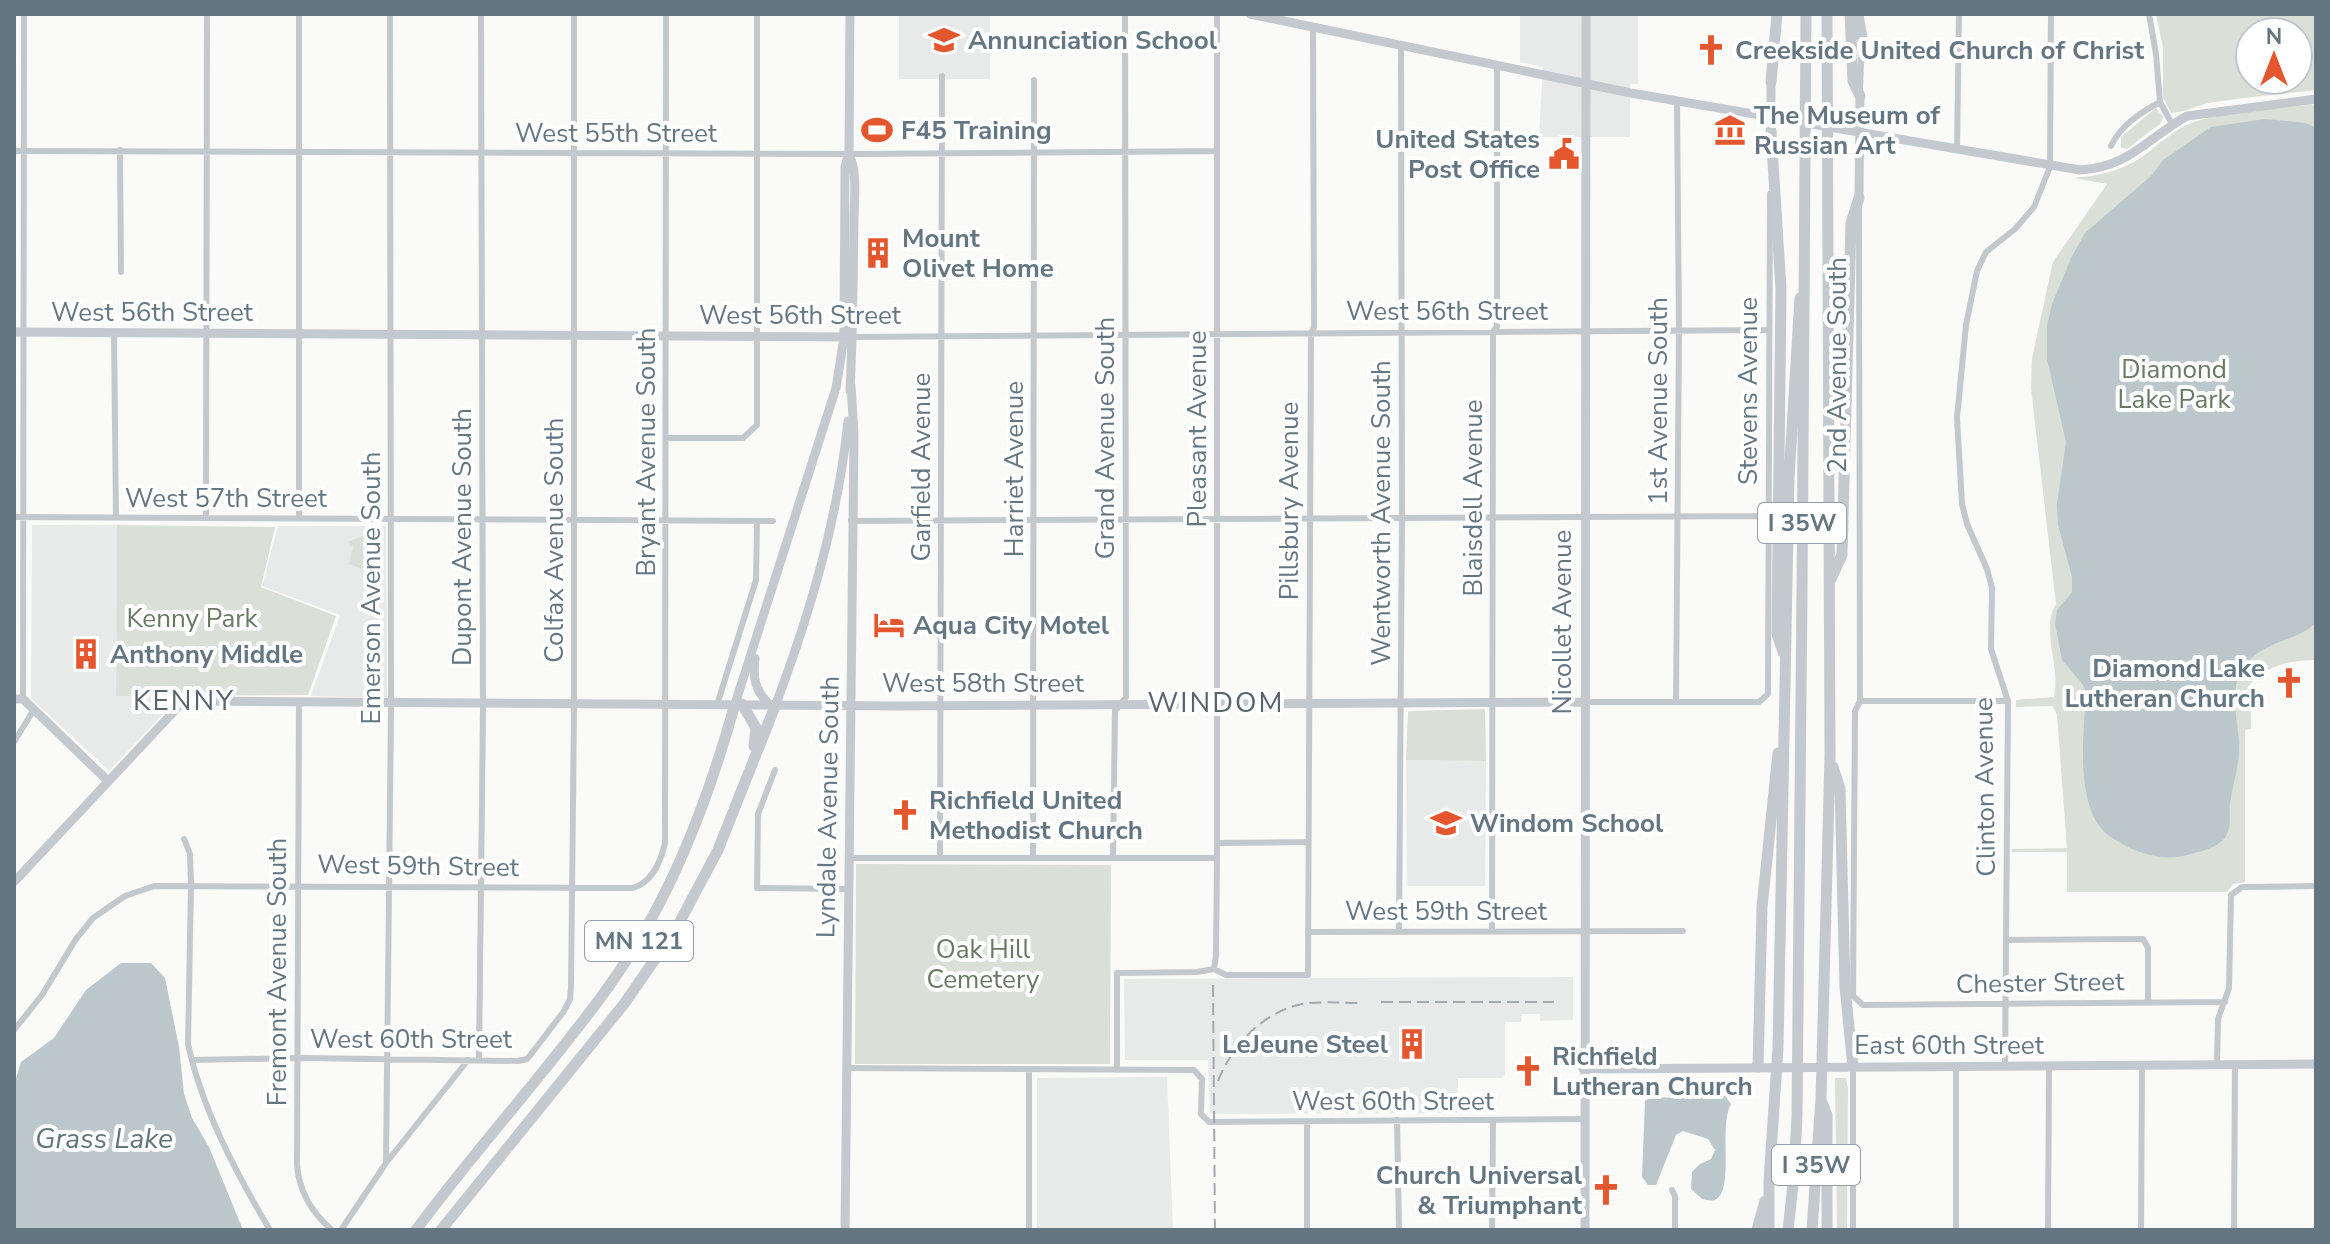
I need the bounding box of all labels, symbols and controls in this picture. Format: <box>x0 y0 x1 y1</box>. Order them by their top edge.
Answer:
north arrow <box>2234 16 2314 96</box>
text: N <box>2266 22 2282 52</box>
school or university icon: Annunciation School <box>927 23 961 57</box>
place label: Annunciation School <box>968 23 1218 58</box>
church icon: Creekside United Church of Christ <box>1694 33 1728 67</box>
place label: Creekside United Church of Christ <box>1735 33 2145 68</box>
place label: The Museum of Russian Art <box>1754 98 1941 163</box>
sports icon: F45 Training <box>860 113 894 147</box>
place label: F45 Training <box>901 113 1052 148</box>
museum icon: The Museum of Russian Art <box>1713 113 1747 147</box>
street label: West 55th Street <box>515 116 718 151</box>
place label: United States Post Office <box>1375 122 1540 187</box>
public building icon: United States Post Office <box>1547 137 1581 171</box>
place label: Mount Olivet Home <box>902 221 1054 286</box>
building icon: Mount Olivet Home <box>861 236 895 270</box>
street label: 2nd Avenue South <box>1820 257 1855 473</box>
street label: West 56th Street <box>1346 294 1549 329</box>
street label: West 56th Street <box>51 295 254 330</box>
street label: 1st Avenue South <box>1641 297 1676 505</box>
street label: Stevens Avenue <box>1731 297 1766 485</box>
street label: West 56th Street <box>699 298 902 333</box>
street label: Grand Avenue South <box>1088 317 1123 559</box>
street label: Bryant Avenue South <box>629 327 664 577</box>
street label: Pleasant Avenue <box>1180 331 1215 527</box>
park label: Diamond Lake Park <box>2117 352 2231 417</box>
street label: Wentworth Avenue South <box>1364 360 1399 666</box>
street label: Garfield Avenue <box>904 373 939 561</box>
street label: Harriet Avenue <box>997 381 1032 557</box>
street label: Blaisdell Avenue <box>1456 399 1491 597</box>
street label: Pillsbury Avenue <box>1272 402 1307 600</box>
street label: Dupont Avenue South <box>445 408 480 666</box>
street label: Colfax Avenue South <box>537 417 572 663</box>
street label: Emerson Avenue South <box>354 452 389 724</box>
street label: West 57th Street <box>125 481 328 516</box>
road number: I 35W <box>1758 503 1846 543</box>
street label: Nicollet Avenue <box>1545 530 1580 714</box>
park label: Kenny Park <box>126 601 259 636</box>
hotel icon: Aqua City Motel <box>872 608 906 642</box>
place label: Aqua City Motel <box>913 608 1110 643</box>
building icon: Anthony Middle <box>69 637 103 671</box>
place label: Anthony Middle <box>110 637 303 672</box>
place label: Diamond Lake Lutheran Church <box>2064 651 2265 716</box>
street label: West 58th Street <box>882 666 1085 701</box>
church icon: Diamond Lake Lutheran Church <box>2272 666 2306 700</box>
street label: Lyndale Avenue South <box>808 676 848 938</box>
district label: KENNY <box>133 682 235 720</box>
district label: WINDOM <box>1148 684 1284 722</box>
street label: Clinton Avenue <box>1966 697 2004 877</box>
place label: Richfield United Methodist Church <box>929 783 1143 848</box>
church icon: Richfield United Methodist Church <box>888 798 922 832</box>
school or university icon: Windom School <box>1429 806 1463 840</box>
place label: Windom School <box>1470 806 1664 841</box>
street label: Fremont Avenue South <box>260 838 295 1106</box>
street label: West 59th Street <box>317 847 520 885</box>
street label: West 59th Street <box>1345 894 1548 929</box>
road number: MN 121 <box>585 921 693 961</box>
park label: Oak Hill Cemetery <box>927 932 1040 997</box>
street label: Chester Street <box>1956 964 2125 1002</box>
street label: West 60th Street <box>310 1022 513 1057</box>
place label: LeJeune Steel <box>1222 1027 1389 1062</box>
building icon: LeJeune Steel <box>1395 1027 1429 1061</box>
street label: East 60th Street <box>1854 1028 2045 1063</box>
place label: Richfield Lutheran Church <box>1552 1039 1753 1104</box>
church icon: Richfield Lutheran Church <box>1511 1054 1545 1088</box>
street label: West 60th Street <box>1292 1084 1495 1119</box>
water label: Grass Lake <box>35 1120 173 1158</box>
road number: I 35W <box>1772 1145 1860 1185</box>
place label: Church Universal & Triumphant <box>1376 1158 1583 1223</box>
church icon: Church Universal & Triumphant <box>1589 1173 1623 1207</box>

